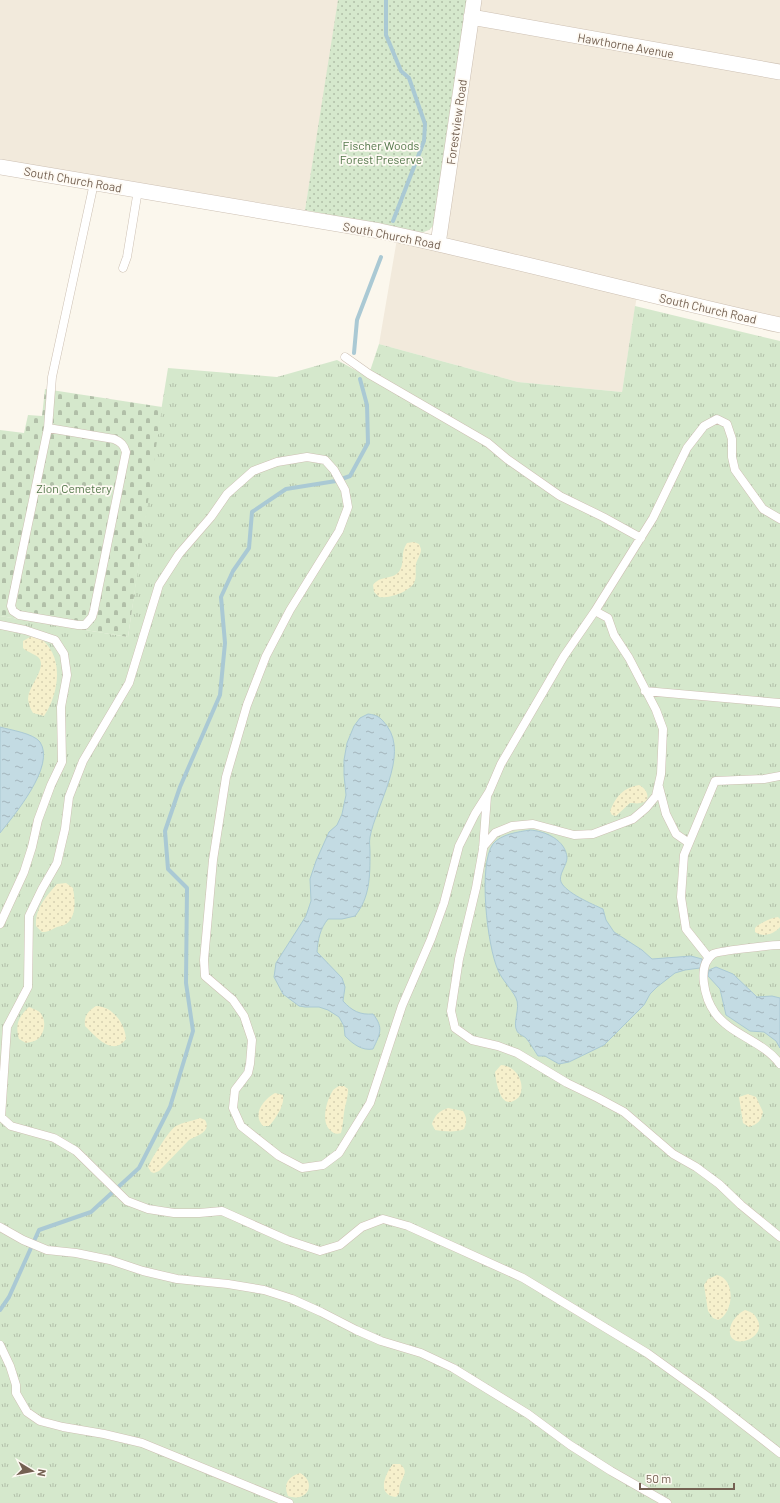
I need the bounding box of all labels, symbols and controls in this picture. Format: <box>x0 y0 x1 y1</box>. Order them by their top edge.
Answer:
street label: Hawthorne Avenue <box>577 30 675 60</box>
street label: Forestview Road <box>443 78 469 166</box>
park label: Fischer Woods Forest Preserve <box>340 138 422 166</box>
street label: South Church Road <box>23 163 123 195</box>
street label: South Church Road <box>342 219 442 251</box>
street label: South Church Road <box>658 290 758 326</box>
park label: Zion Cemetery <box>36 481 112 495</box>
north arrow <box>12 1451 52 1491</box>
scale bar <box>640 1465 734 1491</box>
text: N <box>35 1468 49 1478</box>
text: 50 m <box>646 1471 671 1485</box>

